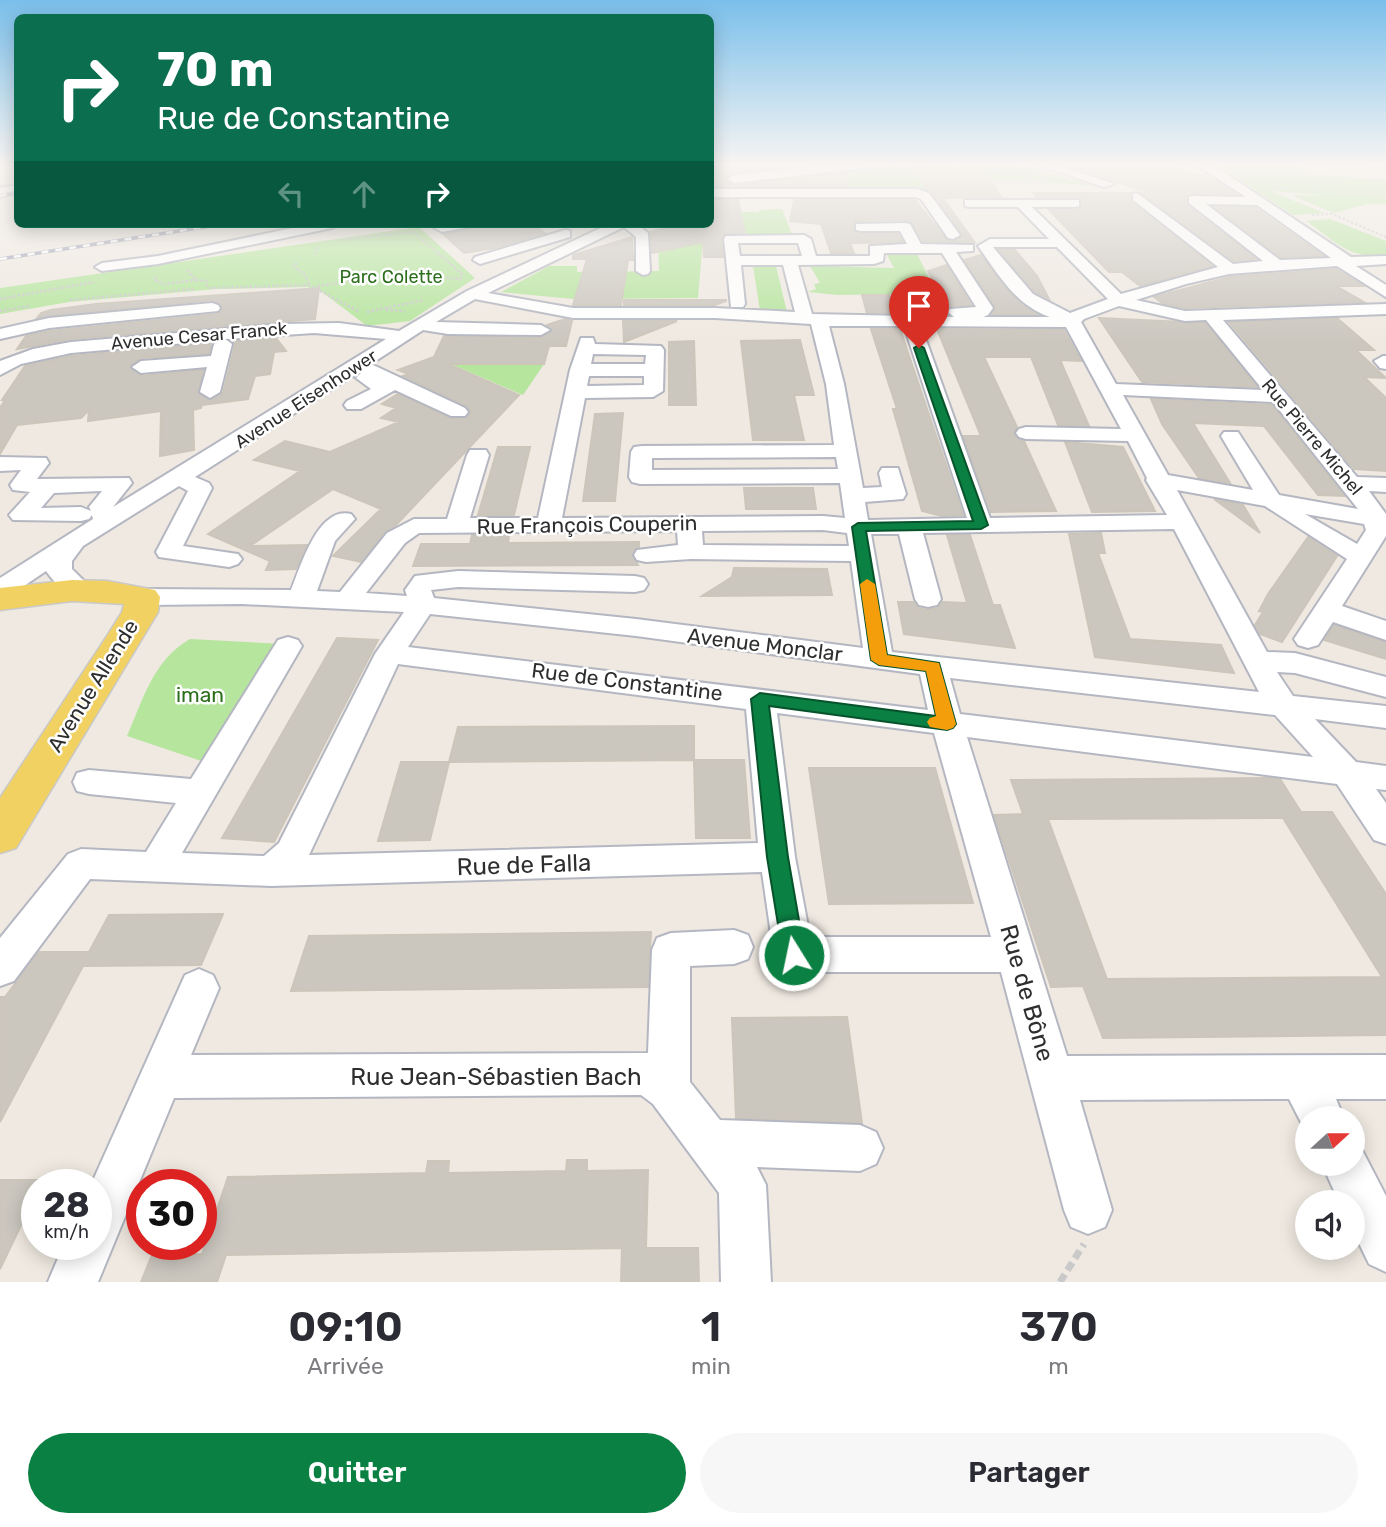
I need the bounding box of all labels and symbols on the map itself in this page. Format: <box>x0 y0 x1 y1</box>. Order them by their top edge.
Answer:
park label: Parc Colette <box>339 266 443 288</box>
pin <box>889 276 949 348</box>
street label: Avenue Cesar Franck <box>110 317 289 355</box>
street label: Avenue Eisenhower <box>231 345 381 453</box>
street label: Rue Pierre Michel <box>1257 374 1367 500</box>
street label: Rue François Couperin <box>476 510 698 539</box>
street label: Avenue Allende <box>42 615 143 756</box>
street label: Avenue Monclar <box>686 623 844 666</box>
street label: Rue de Constantine <box>530 657 724 706</box>
park label: iman <box>176 682 224 707</box>
street label: Rue de Falla <box>456 849 592 881</box>
position arrow <box>757 918 831 992</box>
street label: Rue de Bône <box>994 921 1060 1065</box>
street label: Rue Jean-Sébastien Bach <box>350 1063 642 1091</box>
north arrow <box>1295 1106 1365 1176</box>
speed limit sign: 30 <box>126 1169 217 1260</box>

